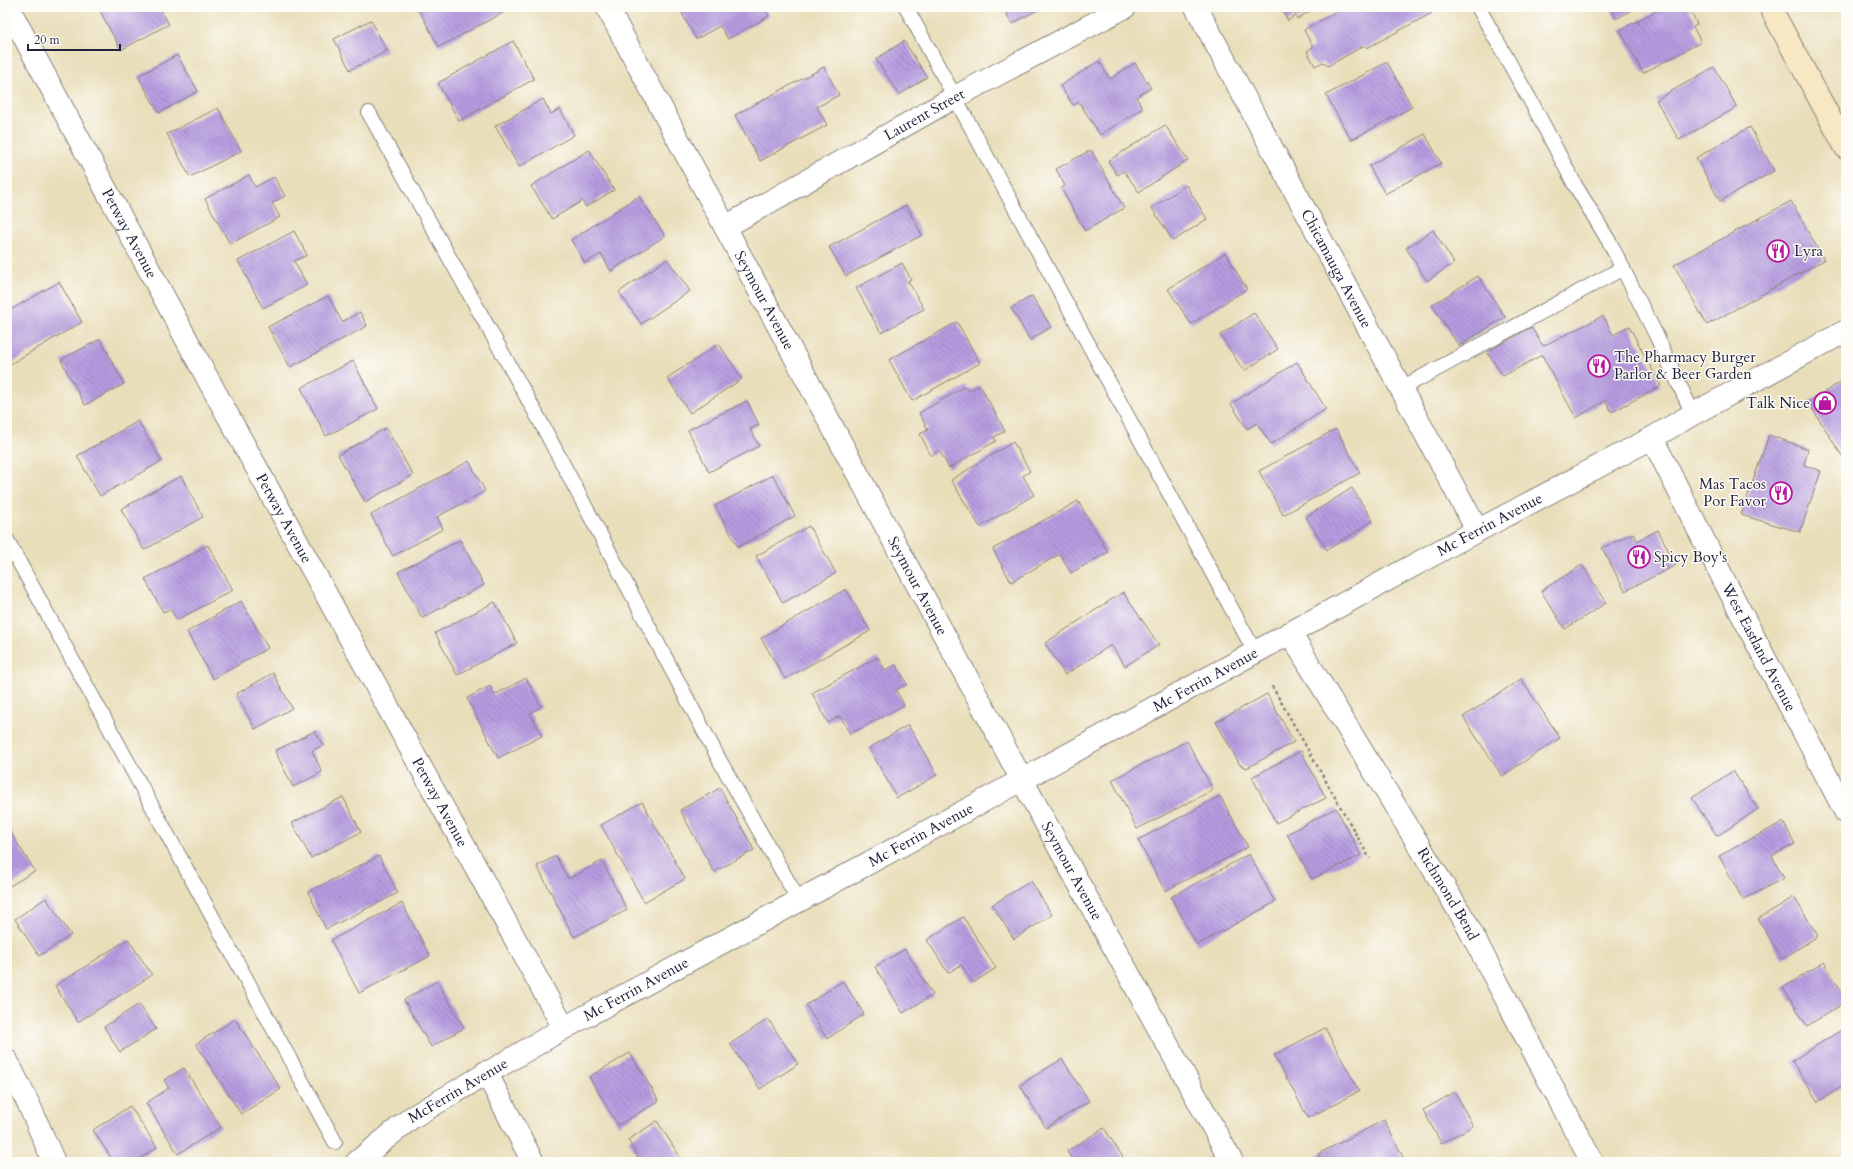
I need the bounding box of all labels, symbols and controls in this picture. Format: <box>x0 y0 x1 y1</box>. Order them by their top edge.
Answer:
scale bar <box>28 26 120 52</box>
text: 20 m <box>34 32 61 48</box>
street label: Laurent Street <box>880 84 968 145</box>
street label: Petway Avenue <box>97 185 162 282</box>
street label: Chicamauga Avenue <box>1296 206 1377 332</box>
restaurant icon: Lyra <box>1765 238 1791 264</box>
place label: Lyra <box>1794 241 1823 261</box>
street label: Seymour Avenue <box>730 247 799 354</box>
place label: The Pharmacy Burger Parlor & Beer Garden <box>1614 347 1756 384</box>
restaurant icon: The Pharmacy Burger Parlor & Beer Garden <box>1586 353 1612 379</box>
shop icon: Talk Nice <box>1812 390 1838 416</box>
place label: Talk Nice <box>1746 393 1810 413</box>
street label: Petway Avenue <box>251 470 317 567</box>
place label: Mas Tacos Por Favor <box>1699 474 1767 511</box>
restaurant icon: Mas Tacos Por Favor <box>1768 480 1794 506</box>
street label: Mc Ferrin Avenue <box>1433 488 1546 561</box>
street label: Seymour Avenue <box>883 533 953 639</box>
restaurant icon: Spicy Boy's <box>1626 544 1652 570</box>
place label: Spicy Boy's <box>1654 547 1727 567</box>
street label: West Eastland Avenue <box>1717 579 1801 715</box>
street label: Mc Ferrin Avenue <box>1149 643 1261 716</box>
street label: Petway Avenue <box>407 754 473 851</box>
street label: Mc Ferrin Avenue <box>865 798 977 871</box>
street label: Seymour Avenue <box>1037 818 1107 924</box>
street label: Richmond Bend <box>1413 844 1483 944</box>
street label: Mc Ferrin Avenue <box>580 952 692 1026</box>
street label: McFerrin Avenue <box>404 1053 512 1128</box>

